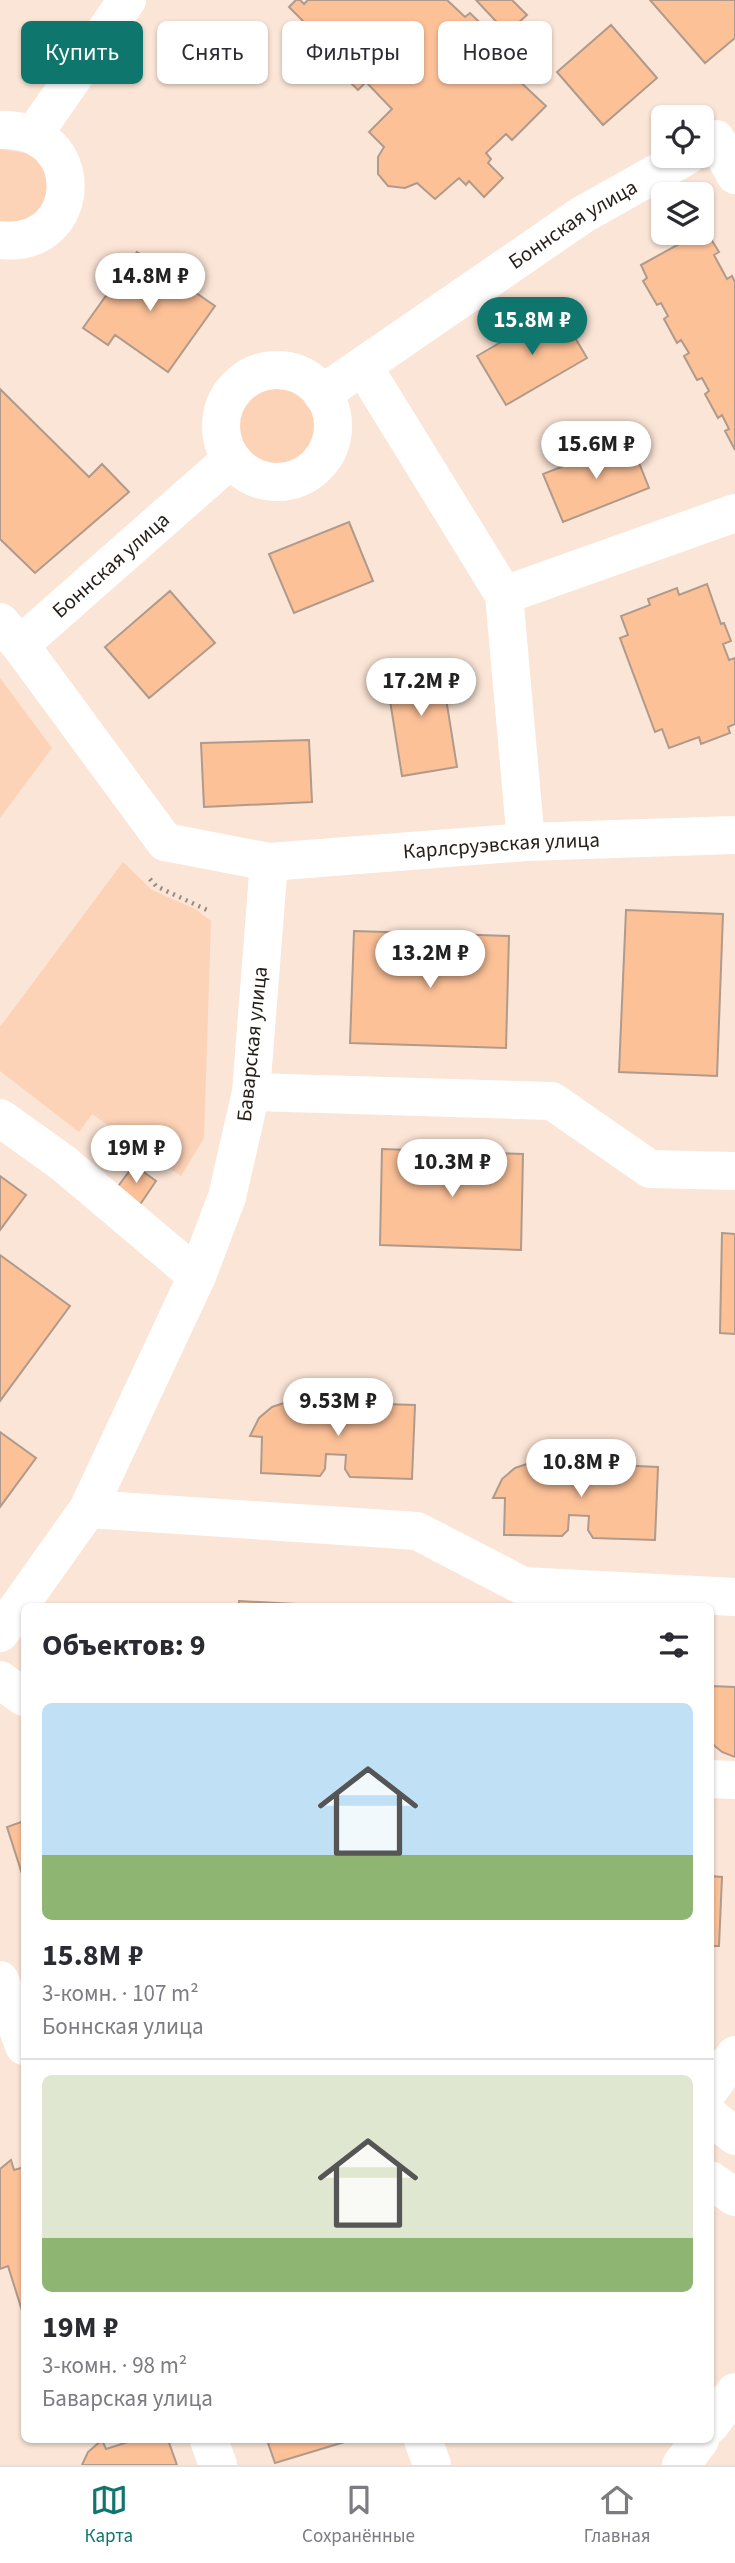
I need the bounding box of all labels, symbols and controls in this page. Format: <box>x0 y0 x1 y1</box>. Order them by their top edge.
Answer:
chip: Купить <box>21 21 143 84</box>
chip: Снять <box>157 21 268 84</box>
chip: Фильтры <box>282 21 424 84</box>
chip: Новое <box>438 21 552 84</box>
map controls <box>651 105 714 245</box>
button: locate <box>651 105 714 168</box>
street label: Боннская улица <box>502 172 643 276</box>
button: layers <box>651 182 714 245</box>
pin: 14.8M ₽ <box>85 254 215 313</box>
text: 14.8M ₽ <box>111 259 189 292</box>
pin: 15.8M ₽ <box>467 298 597 357</box>
text: 15.8M ₽ <box>493 303 571 336</box>
pin: 15.6M ₽ <box>531 421 661 481</box>
text: 15.6M ₽ <box>557 427 635 460</box>
street label: Боннская улица <box>45 505 176 625</box>
pin: 17.2M ₽ <box>356 658 486 718</box>
text: 17.2M ₽ <box>382 664 460 697</box>
street label: Карлсруэвская улица <box>402 825 600 867</box>
pin: 13.2M ₽ <box>365 930 495 990</box>
text: 13.2M ₽ <box>391 936 469 969</box>
street label: Баварская улица <box>229 965 275 1123</box>
pin: 19M ₽ <box>87 1126 185 1185</box>
text: 19M ₽ <box>107 1131 165 1164</box>
pin: 10.3M ₽ <box>387 1140 517 1199</box>
text: 10.3M ₽ <box>413 1145 491 1178</box>
pin: 9.53M ₽ <box>273 1378 403 1438</box>
text: 9.53M ₽ <box>299 1384 377 1417</box>
pin: 10.8M ₽ <box>516 1440 646 1499</box>
text: 10.8M ₽ <box>542 1445 620 1478</box>
text: Объектов: 9 <box>42 1624 206 1667</box>
icon: filters <box>655 1626 693 1664</box>
icon: home <box>305 1748 431 1874</box>
text: 15.8M ₽ <box>42 1934 143 1977</box>
text: 3-комн. · 107 m² <box>42 1977 199 2010</box>
text: Боннская улица <box>42 2010 204 2043</box>
icon: home <box>305 2120 431 2246</box>
text: 19M ₽ <box>42 2306 118 2349</box>
text: 3-комн. · 98 m² <box>42 2349 187 2382</box>
text: Баварская улица <box>42 2382 213 2415</box>
tab: Карта <box>84 2481 133 2550</box>
tab: Сохранённые <box>302 2481 415 2550</box>
tab: Главная <box>584 2481 651 2550</box>

